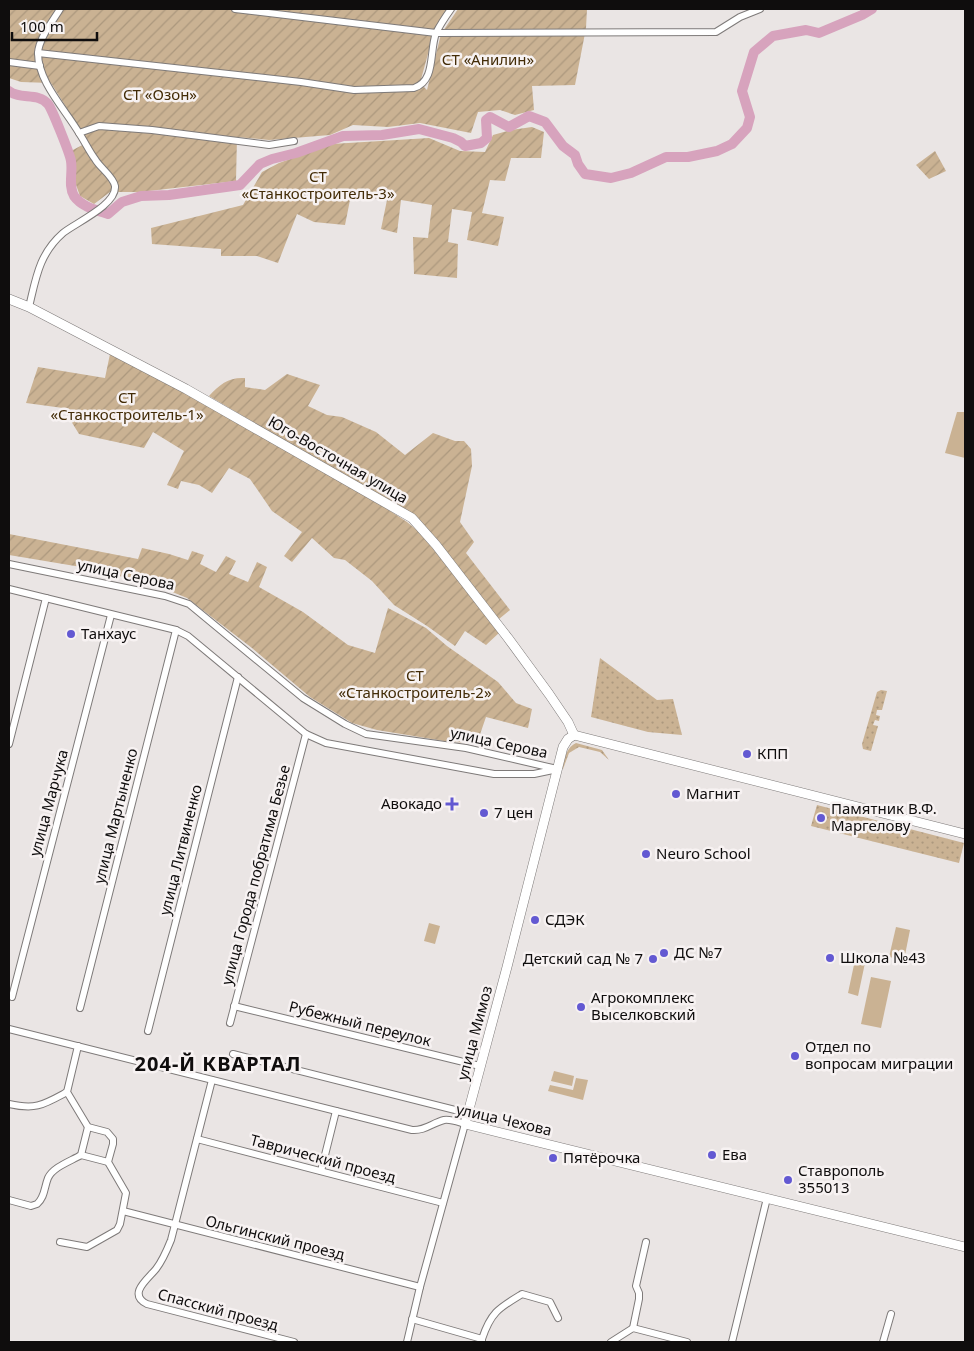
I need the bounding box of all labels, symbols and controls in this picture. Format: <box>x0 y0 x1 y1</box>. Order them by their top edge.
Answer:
scale bar <box>12 10 98 42</box>
text: 100 m <box>20 16 64 36</box>
park label: СТ «Анилин» <box>442 49 535 69</box>
park label: СТ «Озон» <box>123 84 197 104</box>
park label: СТ «Станкостроитель-3» <box>241 166 395 203</box>
park label: СТ «Станкостроитель-1» <box>50 387 204 424</box>
street label: Юго-Восточная улица <box>265 411 412 507</box>
street label: улица Серова <box>76 554 177 594</box>
place label: Танхаус <box>81 623 136 643</box>
marker: Танхаус <box>65 628 77 640</box>
park label: СТ «Станкостроитель-2» <box>338 665 492 702</box>
street label: улица Серова <box>449 722 550 762</box>
place label: КПП <box>757 743 788 763</box>
street label: улица Мартыненко <box>89 746 142 886</box>
street label: улица Марчука <box>24 747 72 858</box>
marker: КПП <box>741 748 753 760</box>
street label: улица Города побратима Безье <box>216 762 294 987</box>
street label: улица Литвиненко <box>154 782 206 917</box>
place label: Магнит <box>686 783 740 803</box>
marker: Магнит <box>670 788 682 800</box>
place label: Авокадо <box>381 793 442 813</box>
marker: Авокадо <box>446 798 458 810</box>
place label: Памятник В.Ф. Маргелову <box>831 798 937 835</box>
place label: 7 цен <box>494 802 533 822</box>
marker: 7 цен <box>478 807 490 819</box>
marker: Памятник В.Ф. Маргелову <box>815 812 827 824</box>
place label: Neuro School <box>656 843 751 863</box>
marker: Neuro School <box>640 848 652 860</box>
place label: СДЭК <box>545 909 585 929</box>
marker: СДЭК <box>529 914 541 926</box>
place label: ДС №7 <box>674 942 722 962</box>
marker: ДС №7 <box>658 947 670 959</box>
place label: Школа №43 <box>840 947 926 967</box>
place label: Детский сад № 7 <box>523 948 643 968</box>
marker: Школа №43 <box>824 952 836 964</box>
marker: Детский сад № 7 <box>647 953 659 965</box>
street label: улица Мимоз <box>452 983 496 1082</box>
place label: Агрокомплекс Выселковский <box>591 987 695 1024</box>
street label: Рубежный переулок <box>287 996 433 1050</box>
marker: Агрокомплекс Выселковский <box>575 1001 587 1013</box>
place label: Отдел по вопросам миграции <box>805 1036 953 1073</box>
district label: 204-Й КВАРТАЛ <box>135 1050 301 1077</box>
marker: Отдел по вопросам миграции <box>789 1050 801 1062</box>
street label: улица Чехова <box>454 1098 554 1140</box>
street label: Таврический проезд <box>248 1129 398 1187</box>
place label: Ева <box>722 1144 747 1164</box>
place label: Пятёрочка <box>563 1147 640 1167</box>
marker: Ева <box>706 1149 718 1161</box>
marker: Пятёрочка <box>547 1152 559 1164</box>
place label: Ставрополь 355013 <box>798 1160 884 1197</box>
marker: Ставрополь 355013 <box>782 1174 794 1186</box>
street label: Ольгинский проезд <box>203 1210 347 1264</box>
street label: Спасский проезд <box>156 1283 281 1335</box>

